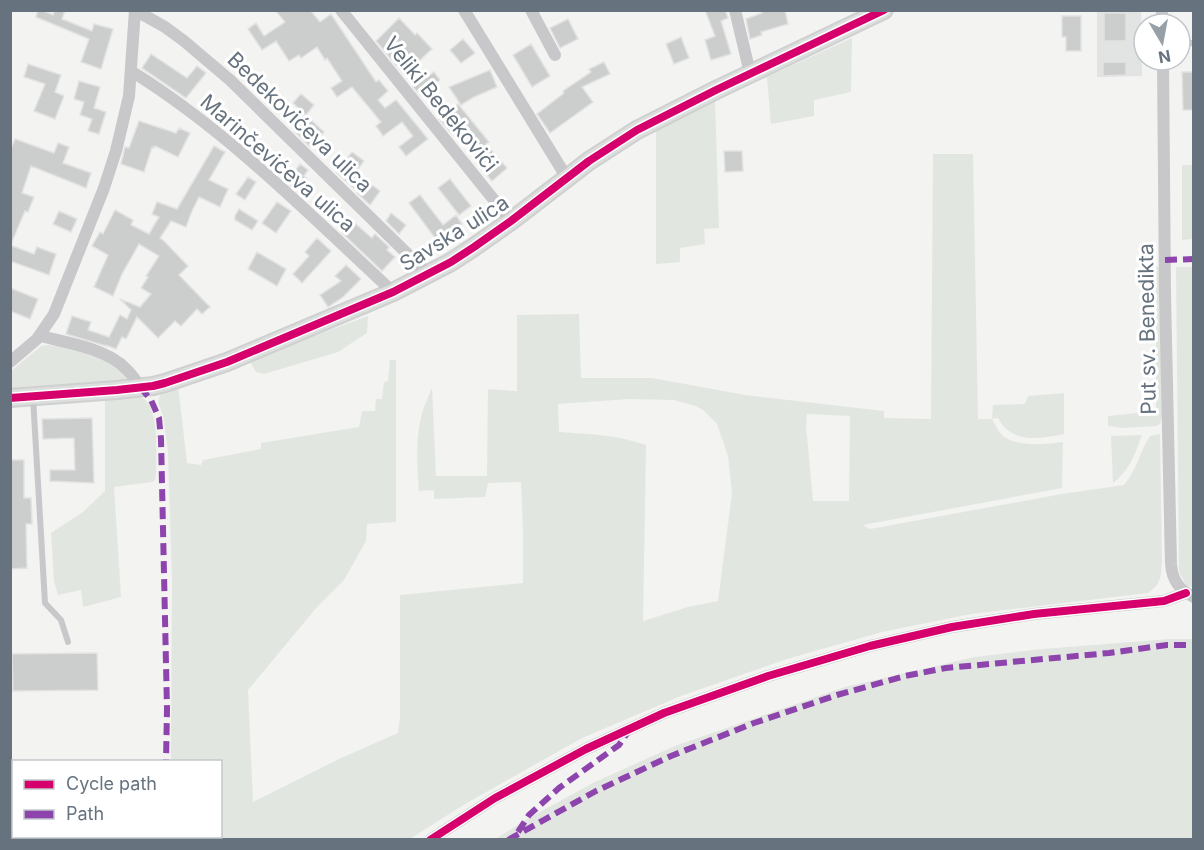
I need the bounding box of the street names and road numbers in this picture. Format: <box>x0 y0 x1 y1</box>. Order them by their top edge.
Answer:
street label: Veliki Bedekovići <box>379 31 503 177</box>
street label: Bedekovićeva ulica <box>223 47 377 197</box>
street label: Marinčevićeva ulica <box>195 89 361 237</box>
street label: Savska ulica <box>395 190 513 276</box>
street label: Put sv. Benedikta <box>1133 243 1161 415</box>

